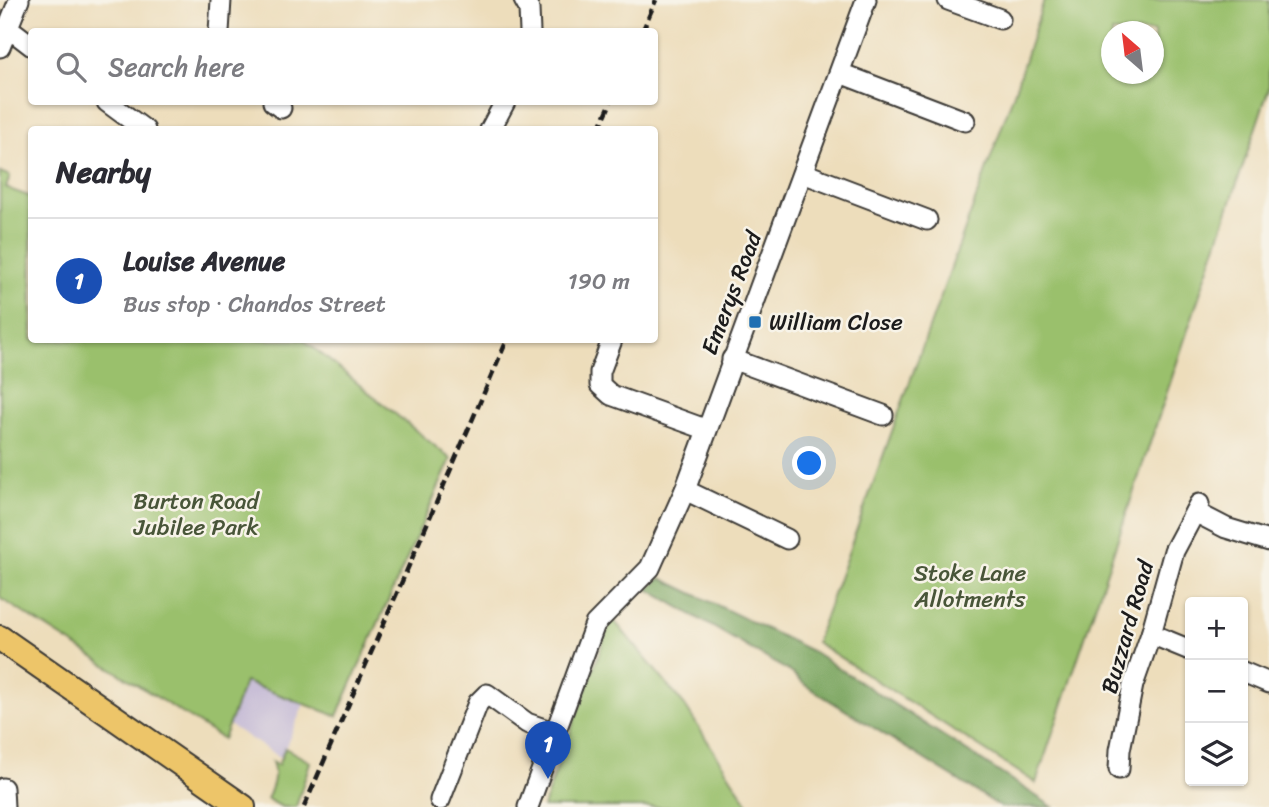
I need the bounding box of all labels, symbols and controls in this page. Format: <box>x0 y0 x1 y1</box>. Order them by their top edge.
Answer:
north arrow <box>1101 21 1164 84</box>
search box <box>28 28 658 105</box>
text: Search here <box>108 44 245 90</box>
icon: search <box>52 48 90 86</box>
text: Nearby <box>56 145 151 199</box>
street label: Emerys Road <box>689 224 774 361</box>
text: Louise Avenue <box>123 238 285 284</box>
text: 1 <box>74 261 84 302</box>
text: 190 m <box>568 261 630 302</box>
text: Bus stop · Chandos Street <box>123 284 386 325</box>
place label: William Close <box>769 302 903 343</box>
marker: William Close <box>747 314 763 330</box>
your location <box>792 446 826 480</box>
park label: Burton Road Jubilee Park <box>133 481 261 548</box>
park label: Stoke Lane Allotments <box>914 553 1027 620</box>
street label: Buzzard Road <box>1089 554 1167 699</box>
map controls <box>1185 597 1248 786</box>
button: + <box>1185 597 1248 660</box>
button: − <box>1185 660 1248 723</box>
pin: 1 <box>525 721 571 779</box>
button: layers <box>1185 723 1248 786</box>

